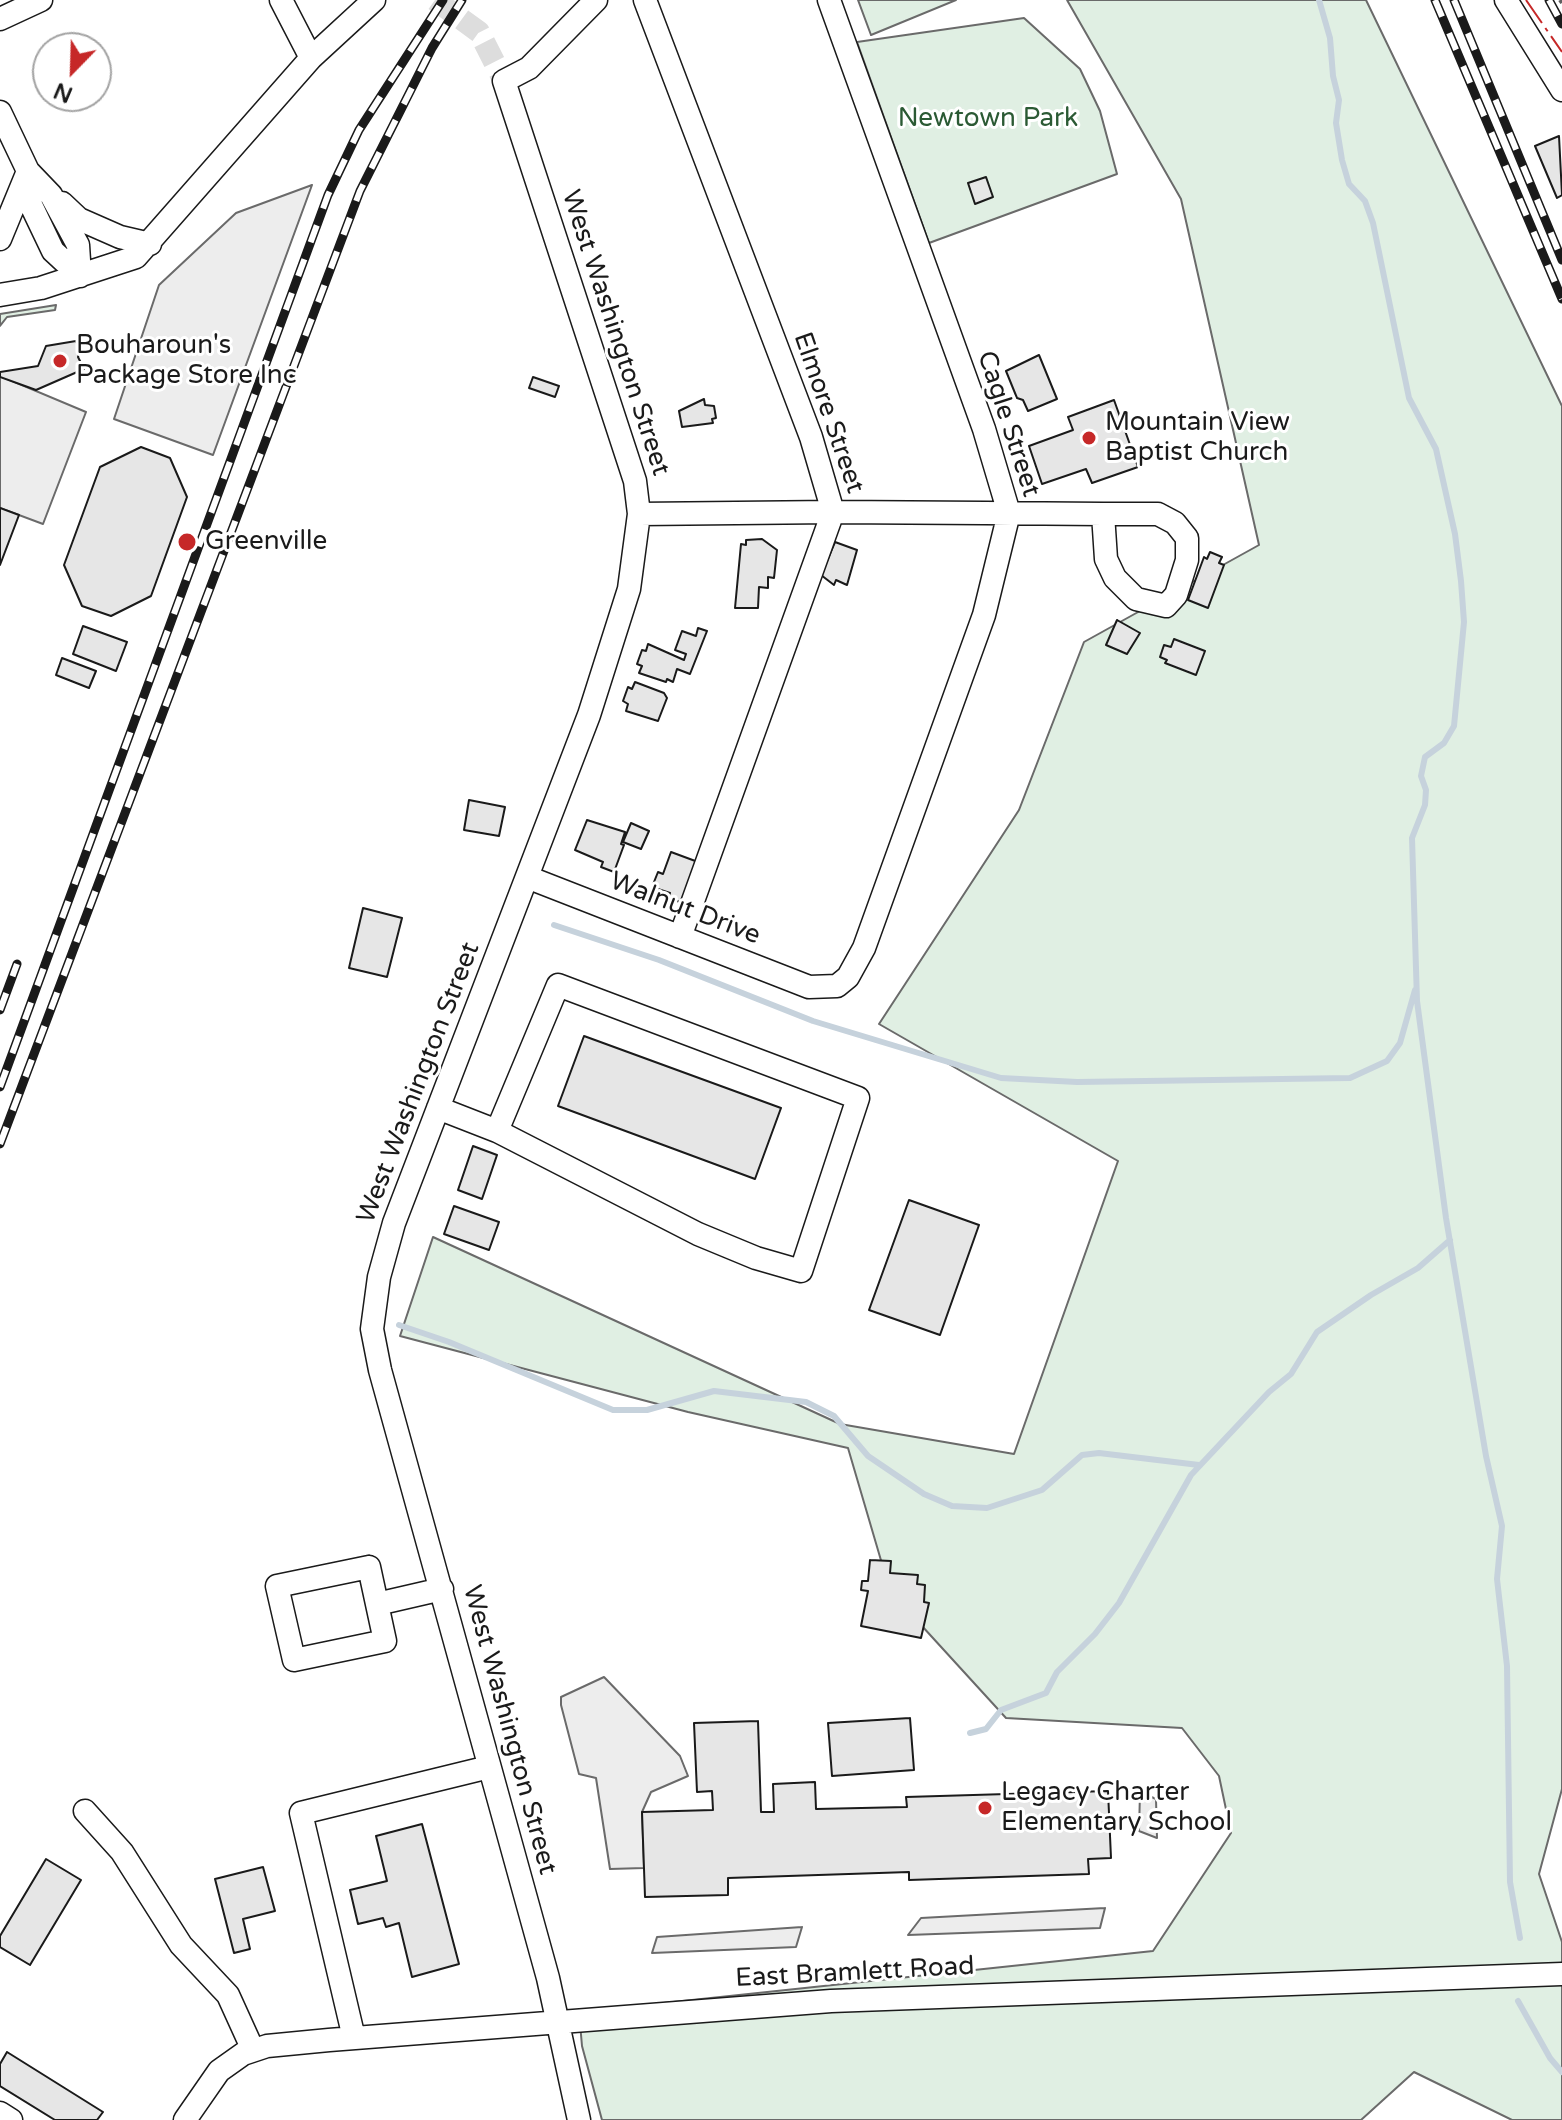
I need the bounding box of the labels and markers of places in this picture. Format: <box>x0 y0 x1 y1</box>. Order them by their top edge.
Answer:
place label: Bouharoun's Package Store Inc <box>76 330 297 392</box>
marker: Bouharoun's Package Store Inc <box>51 352 69 370</box>
place label: Mountain View Baptist Church <box>1105 407 1290 468</box>
marker: Mountain View Baptist Church <box>1080 429 1098 447</box>
place label: Greenville <box>205 526 327 558</box>
marker: Greenville <box>176 531 198 553</box>
place label: Legacy Charter Elementary School <box>1001 1777 1232 1838</box>
marker: Legacy Charter Elementary School <box>976 1799 994 1817</box>

